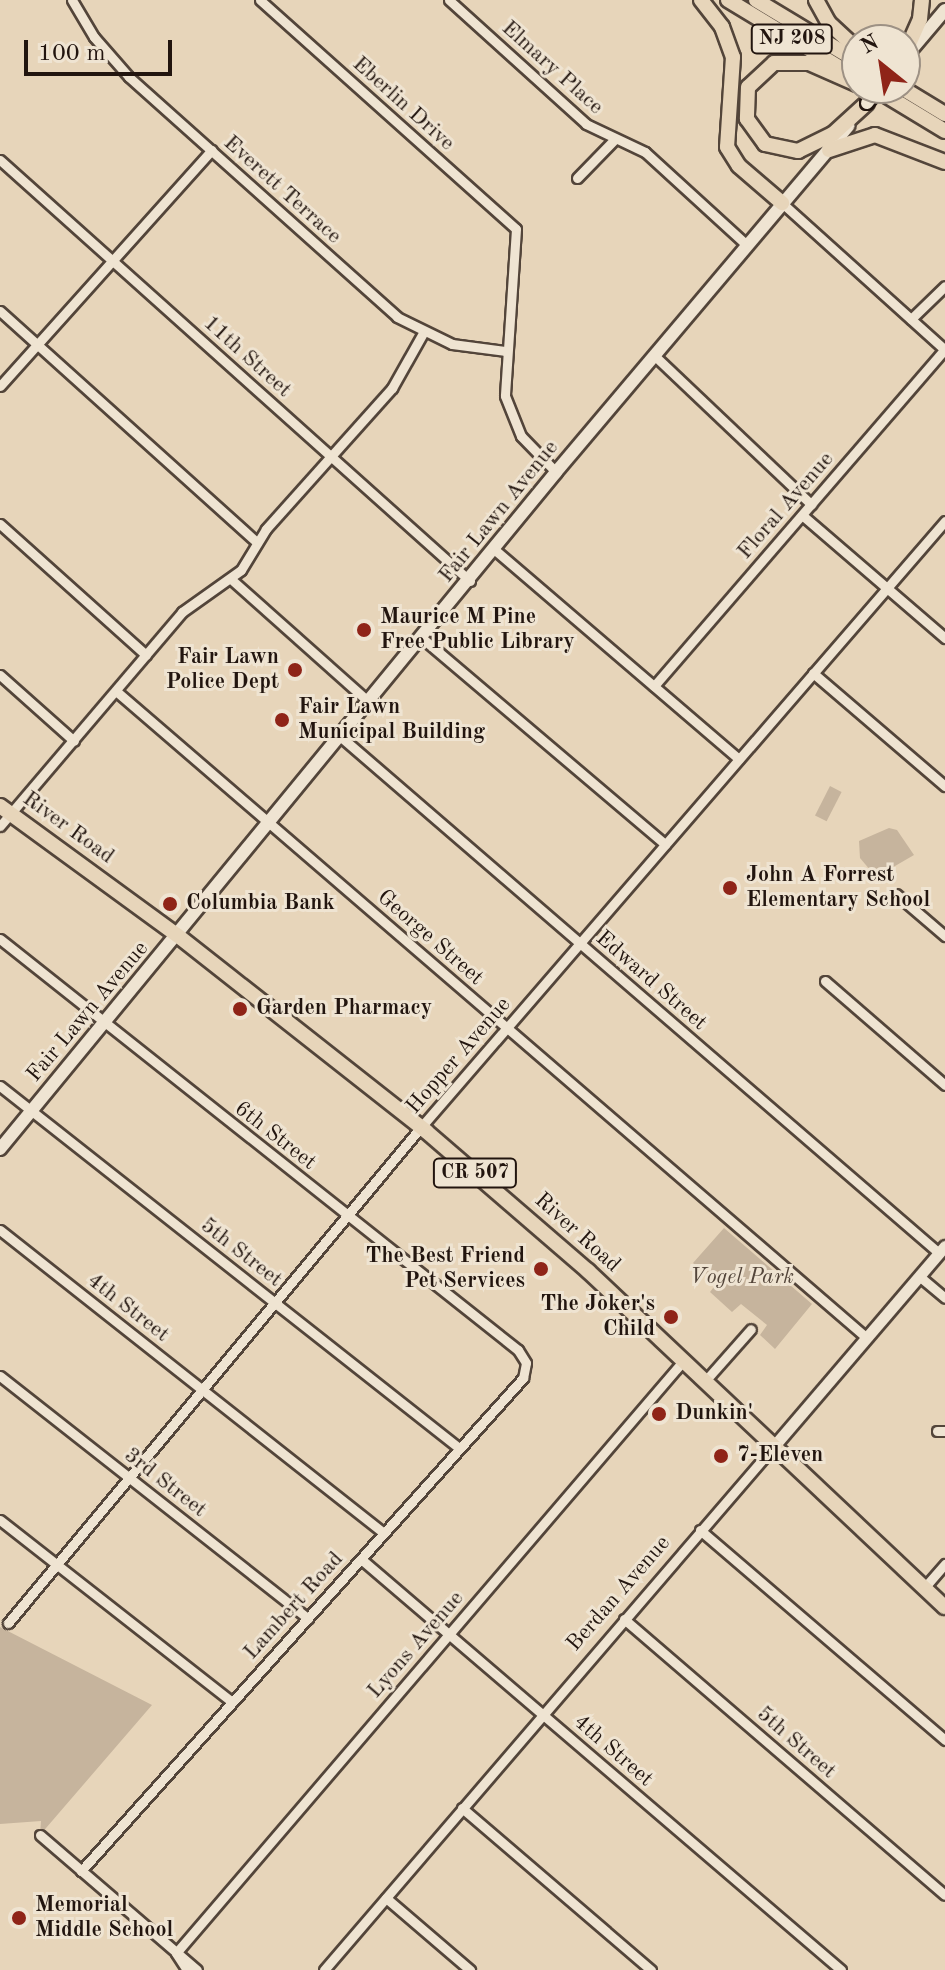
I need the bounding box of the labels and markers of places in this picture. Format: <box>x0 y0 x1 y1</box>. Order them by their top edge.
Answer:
place label: Maurice M Pine Free Public Library <box>380 604 575 656</box>
marker: Maurice M Pine Free Public Library <box>355 621 373 639</box>
place label: Fair Lawn Police Dept <box>166 644 279 696</box>
marker: Fair Lawn Police Dept <box>286 661 304 679</box>
place label: Fair Lawn Municipal Building <box>298 694 485 746</box>
marker: Fair Lawn Municipal Building <box>273 711 291 729</box>
place label: John A Forrest Elementary School <box>746 862 930 914</box>
marker: John A Forrest Elementary School <box>721 879 739 897</box>
place label: Columbia Bank <box>186 891 335 917</box>
marker: Columbia Bank <box>161 895 179 913</box>
place label: Garden Pharmacy <box>256 996 432 1022</box>
marker: Garden Pharmacy <box>231 1000 249 1018</box>
place label: The Best Friend Pet Services <box>366 1243 525 1294</box>
marker: The Best Friend Pet Services <box>532 1260 550 1278</box>
place label: The Joker's Child <box>540 1291 655 1342</box>
marker: The Joker's Child <box>662 1308 680 1326</box>
place label: Dunkin' <box>675 1401 753 1427</box>
marker: Dunkin' <box>650 1405 668 1423</box>
place label: 7-Eleven <box>737 1443 823 1469</box>
marker: 7-Eleven <box>712 1447 730 1465</box>
place label: Memorial Middle School <box>35 1892 173 1944</box>
marker: Memorial Middle School <box>10 1909 28 1927</box>

